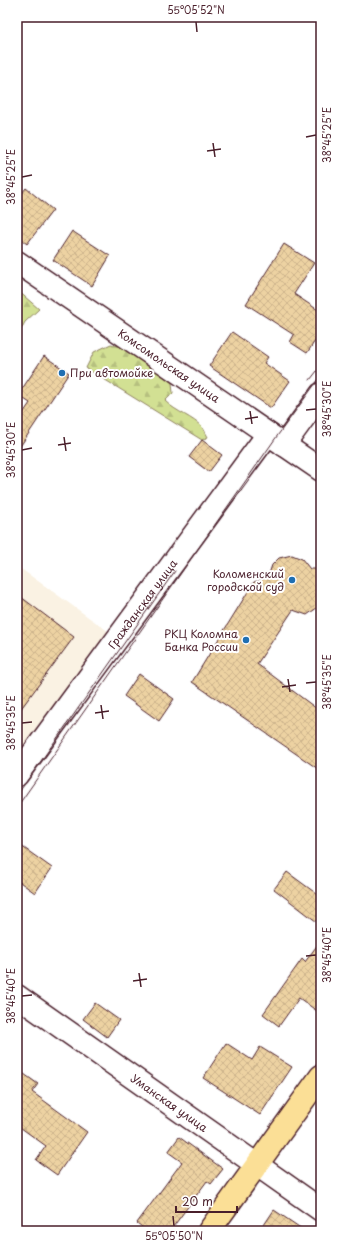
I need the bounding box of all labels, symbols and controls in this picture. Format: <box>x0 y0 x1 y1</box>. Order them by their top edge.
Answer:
text: 55°05'52"N <box>167 2 225 17</box>
text: 38°45'25"E <box>319 107 334 163</box>
text: 38°45'25"E <box>3 149 18 205</box>
street label: Комсомольская улица <box>115 325 224 406</box>
place label: При автомойке <box>70 364 153 381</box>
marker: При автомойке <box>57 368 67 378</box>
text: 38°45'30"E <box>319 381 334 437</box>
text: 38°45'30"E <box>3 422 18 478</box>
street label: Гражданская улица <box>103 555 181 652</box>
place label: Коломенский городской суд <box>207 565 284 595</box>
marker: Коломенский городской суд <box>287 575 297 585</box>
place label: РКЦ Коломна Банка России <box>164 625 238 655</box>
marker: РКЦ Коломна Банка России <box>241 635 251 645</box>
text: 38°45'35"E <box>319 654 334 710</box>
text: 38°45'35"E <box>3 695 18 751</box>
text: 38°45'40"E <box>319 927 334 983</box>
text: 38°45'40"E <box>3 968 18 1024</box>
street label: Уманская улица <box>127 1070 211 1136</box>
scale bar <box>176 1188 237 1214</box>
text: 20 m <box>182 1192 213 1210</box>
text: 55°05'50"N <box>145 1228 203 1243</box>

